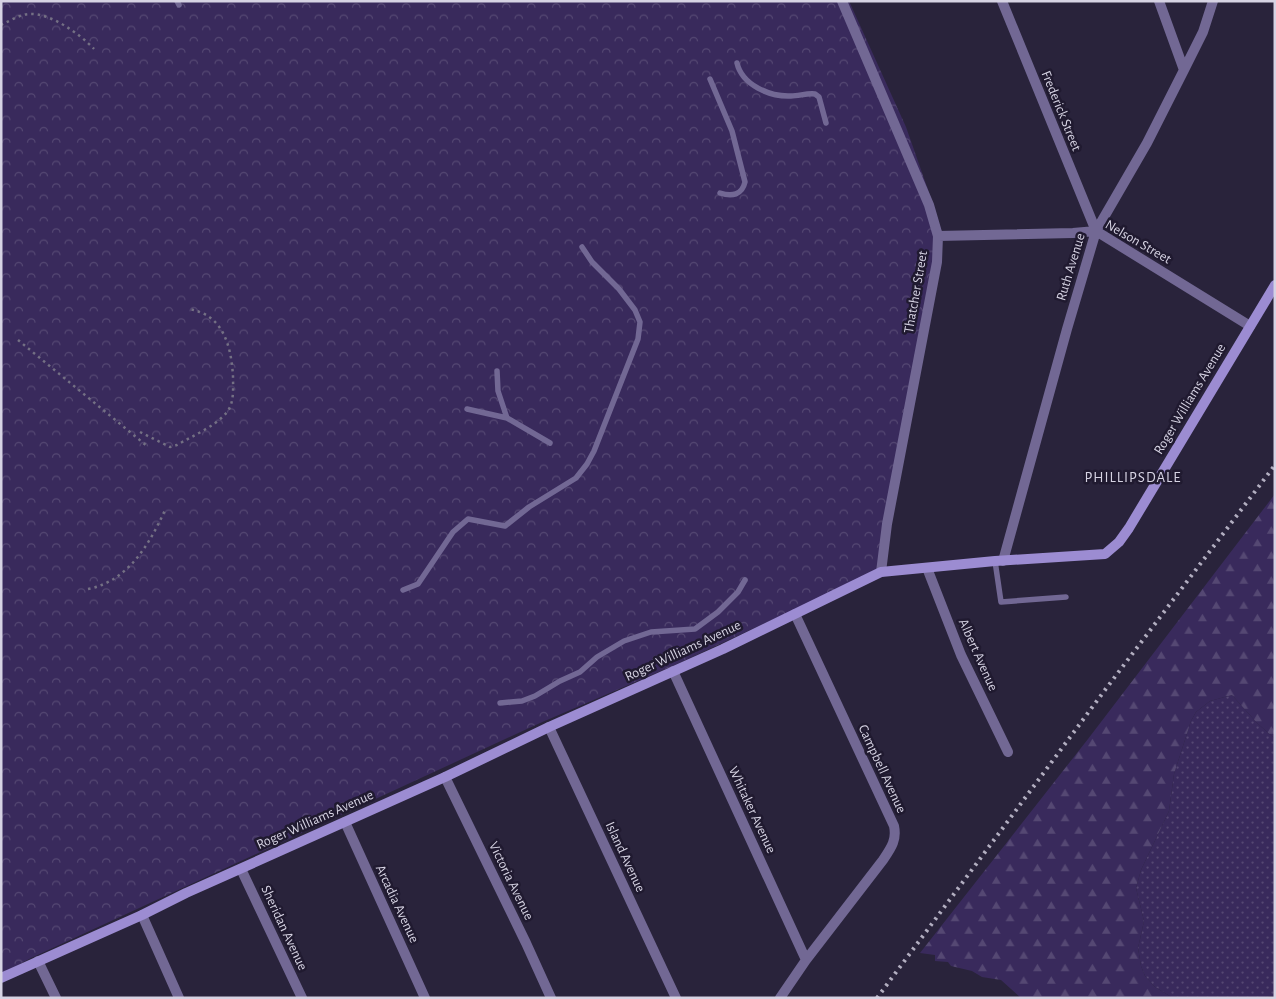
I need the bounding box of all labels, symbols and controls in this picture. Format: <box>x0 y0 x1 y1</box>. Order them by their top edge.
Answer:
street label: Frederick Street <box>1039 69 1084 154</box>
street label: Nelson Street <box>1103 218 1174 267</box>
street label: Ruth Avenue <box>1054 232 1088 302</box>
street label: Thatcher Street <box>902 249 930 334</box>
street label: Roger Williams Avenue <box>1151 341 1229 457</box>
district label: PHILLIPSDALE <box>1084 470 1182 485</box>
street label: Albert Avenue <box>956 617 1000 693</box>
street label: Roger Williams Avenue <box>623 618 743 684</box>
street label: Campbell Avenue <box>855 723 909 815</box>
street label: Whitaker Avenue <box>726 764 778 856</box>
street label: Roger Williams Avenue <box>254 788 376 852</box>
street label: Island Avenue <box>603 820 647 894</box>
street label: Victoria Avenue <box>486 840 536 922</box>
street label: Arcadia Avenue <box>373 863 421 945</box>
street label: Sheridan Avenue <box>258 883 310 973</box>

